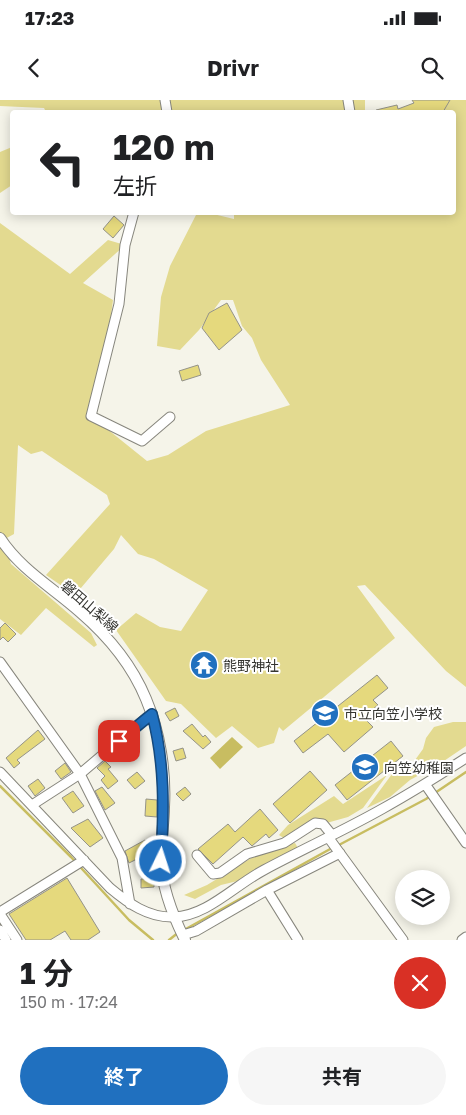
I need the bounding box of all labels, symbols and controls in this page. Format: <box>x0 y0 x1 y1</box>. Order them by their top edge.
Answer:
text: 17:23 <box>25 6 74 29</box>
icon: back <box>20 54 48 82</box>
text: Drivr <box>207 54 259 81</box>
icon: search <box>418 54 446 82</box>
text: 120 m <box>113 126 215 168</box>
icon: left <box>30 130 95 195</box>
text: 左折 <box>113 172 157 199</box>
street label: 磐田山梨線 <box>58 577 122 635</box>
temple icon: 熊野神社 <box>189 650 219 680</box>
place label: 熊野神社 <box>223 657 279 674</box>
school or university icon: 市立向笠小学校 <box>310 698 340 728</box>
place label: 市立向笠小学校 <box>344 705 442 722</box>
pin <box>98 720 140 762</box>
icon: arrive <box>105 727 133 755</box>
school or university icon: 向笠幼稚園 <box>350 752 380 782</box>
place label: 向笠幼稚園 <box>384 759 454 776</box>
position arrow <box>134 834 186 886</box>
map controls <box>395 870 450 925</box>
button: layers <box>395 870 450 925</box>
text: 1 分 <box>20 955 73 991</box>
button: close <box>394 957 446 1009</box>
text: 150 m · 17:24 <box>20 992 118 1012</box>
button: 終了 <box>20 1047 228 1105</box>
button: 共有 <box>238 1047 446 1105</box>

